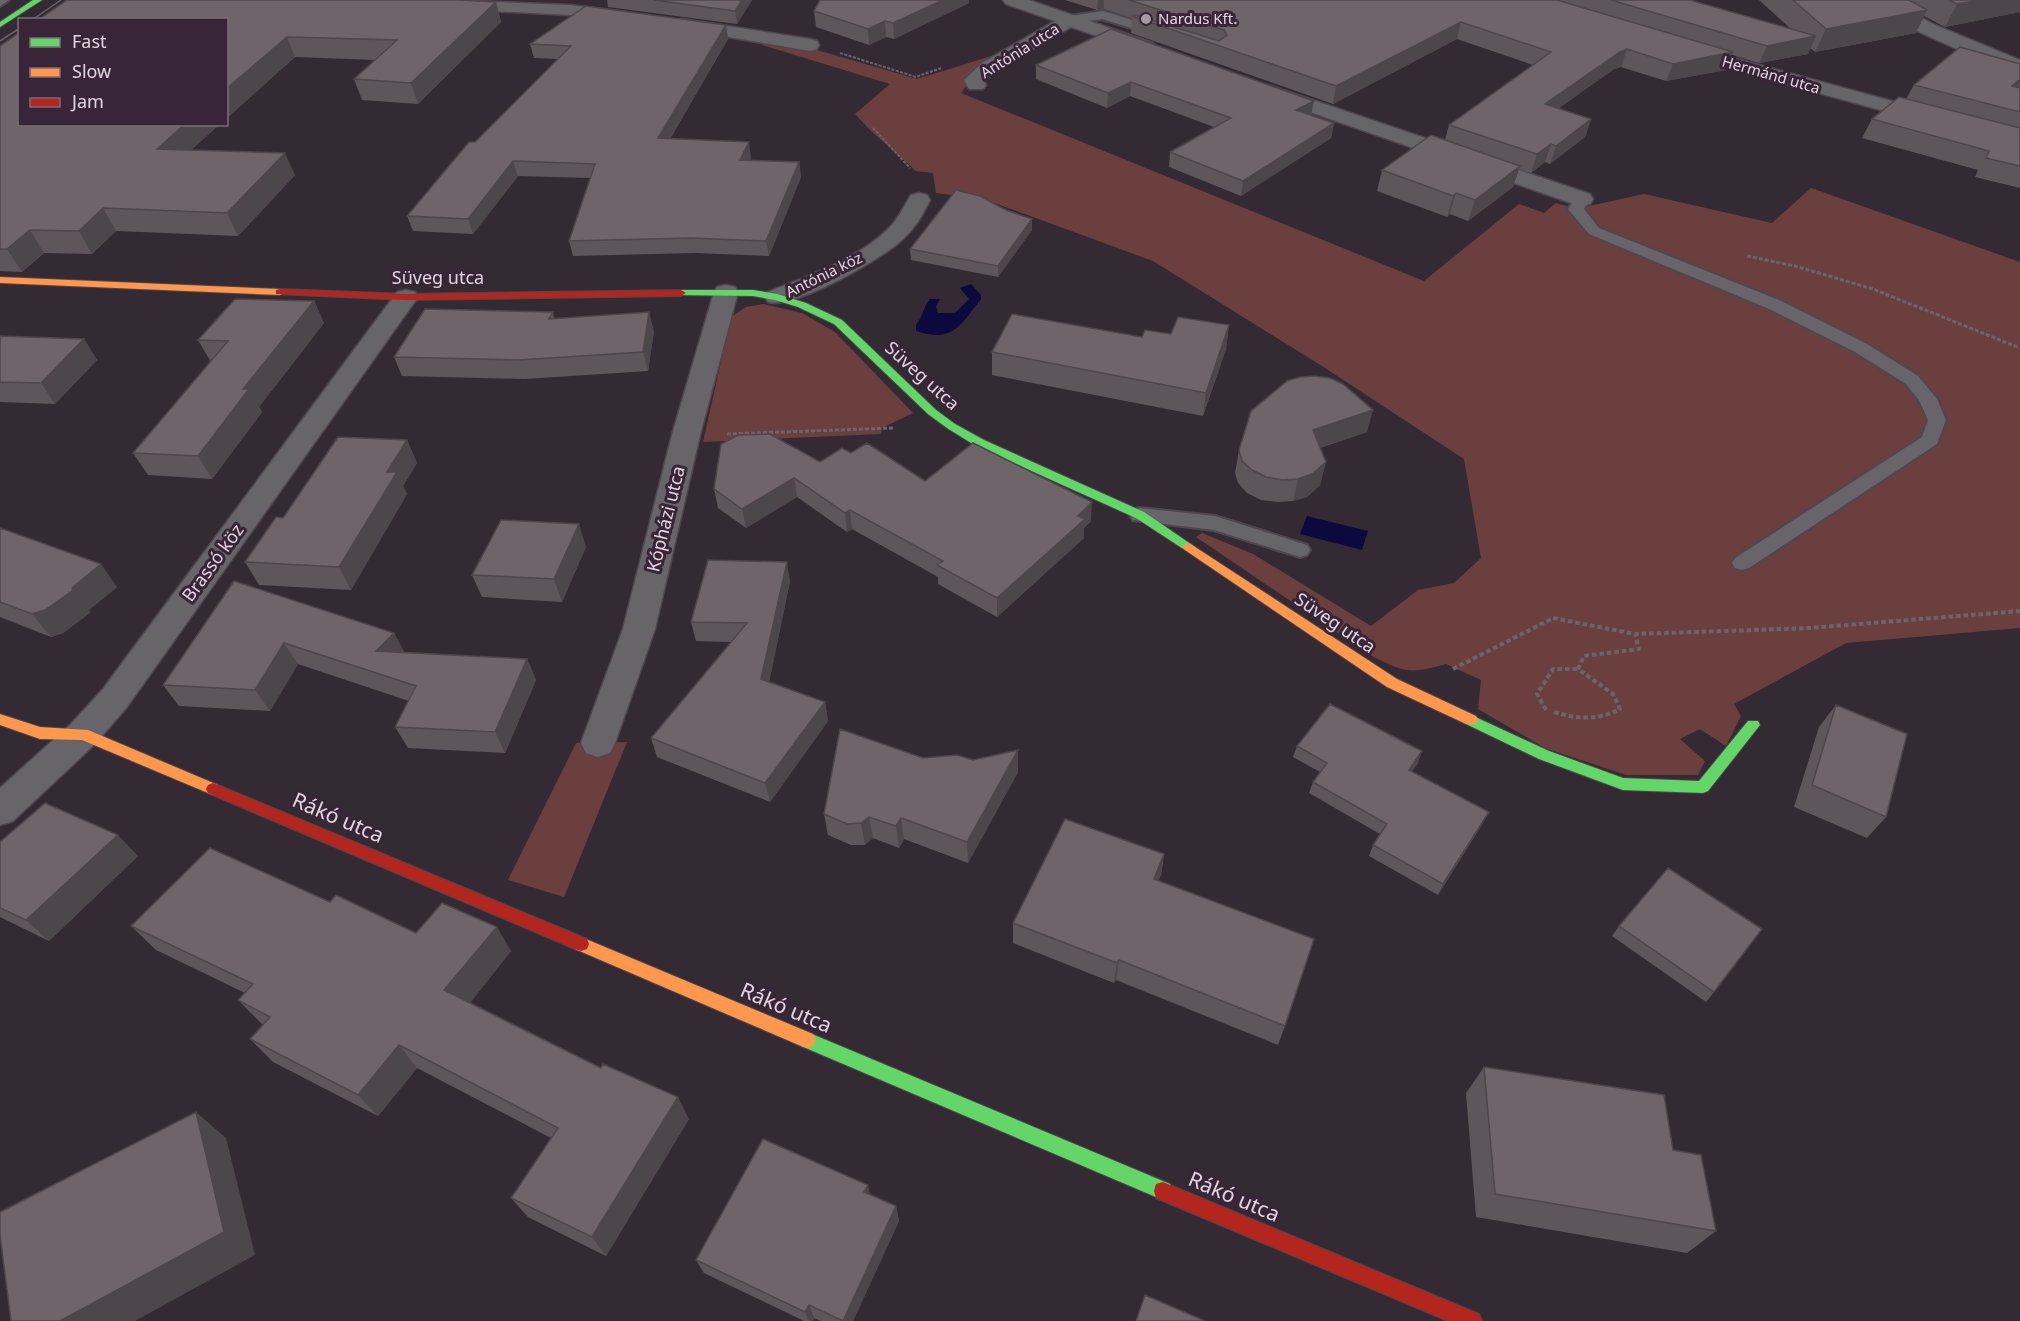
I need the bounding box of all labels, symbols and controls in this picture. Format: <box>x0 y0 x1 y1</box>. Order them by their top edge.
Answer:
place label: Nardus Kft. <box>1158 8 1237 28</box>
marker: Nardus Kft. <box>1139 12 1153 26</box>
legend <box>18 18 228 126</box>
street label: Antónia utca <box>976 18 1063 82</box>
text: Fast <box>72 29 107 53</box>
street label: Hermánd utca <box>1720 51 1823 98</box>
text: Slow <box>72 59 111 83</box>
text: Jam <box>70 89 104 113</box>
street label: Antónia köz <box>782 247 865 301</box>
street label: Süveg utca <box>392 265 484 289</box>
street label: Süveg utca <box>880 335 965 415</box>
street label: Kópházi utca <box>640 463 690 574</box>
street label: Brassó köz <box>176 519 248 606</box>
street label: Süveg utca <box>1291 586 1381 658</box>
street label: Rákó utca <box>288 785 388 849</box>
street label: Rákó utca <box>736 975 836 1039</box>
street label: Rákó utca <box>1184 1164 1284 1228</box>

